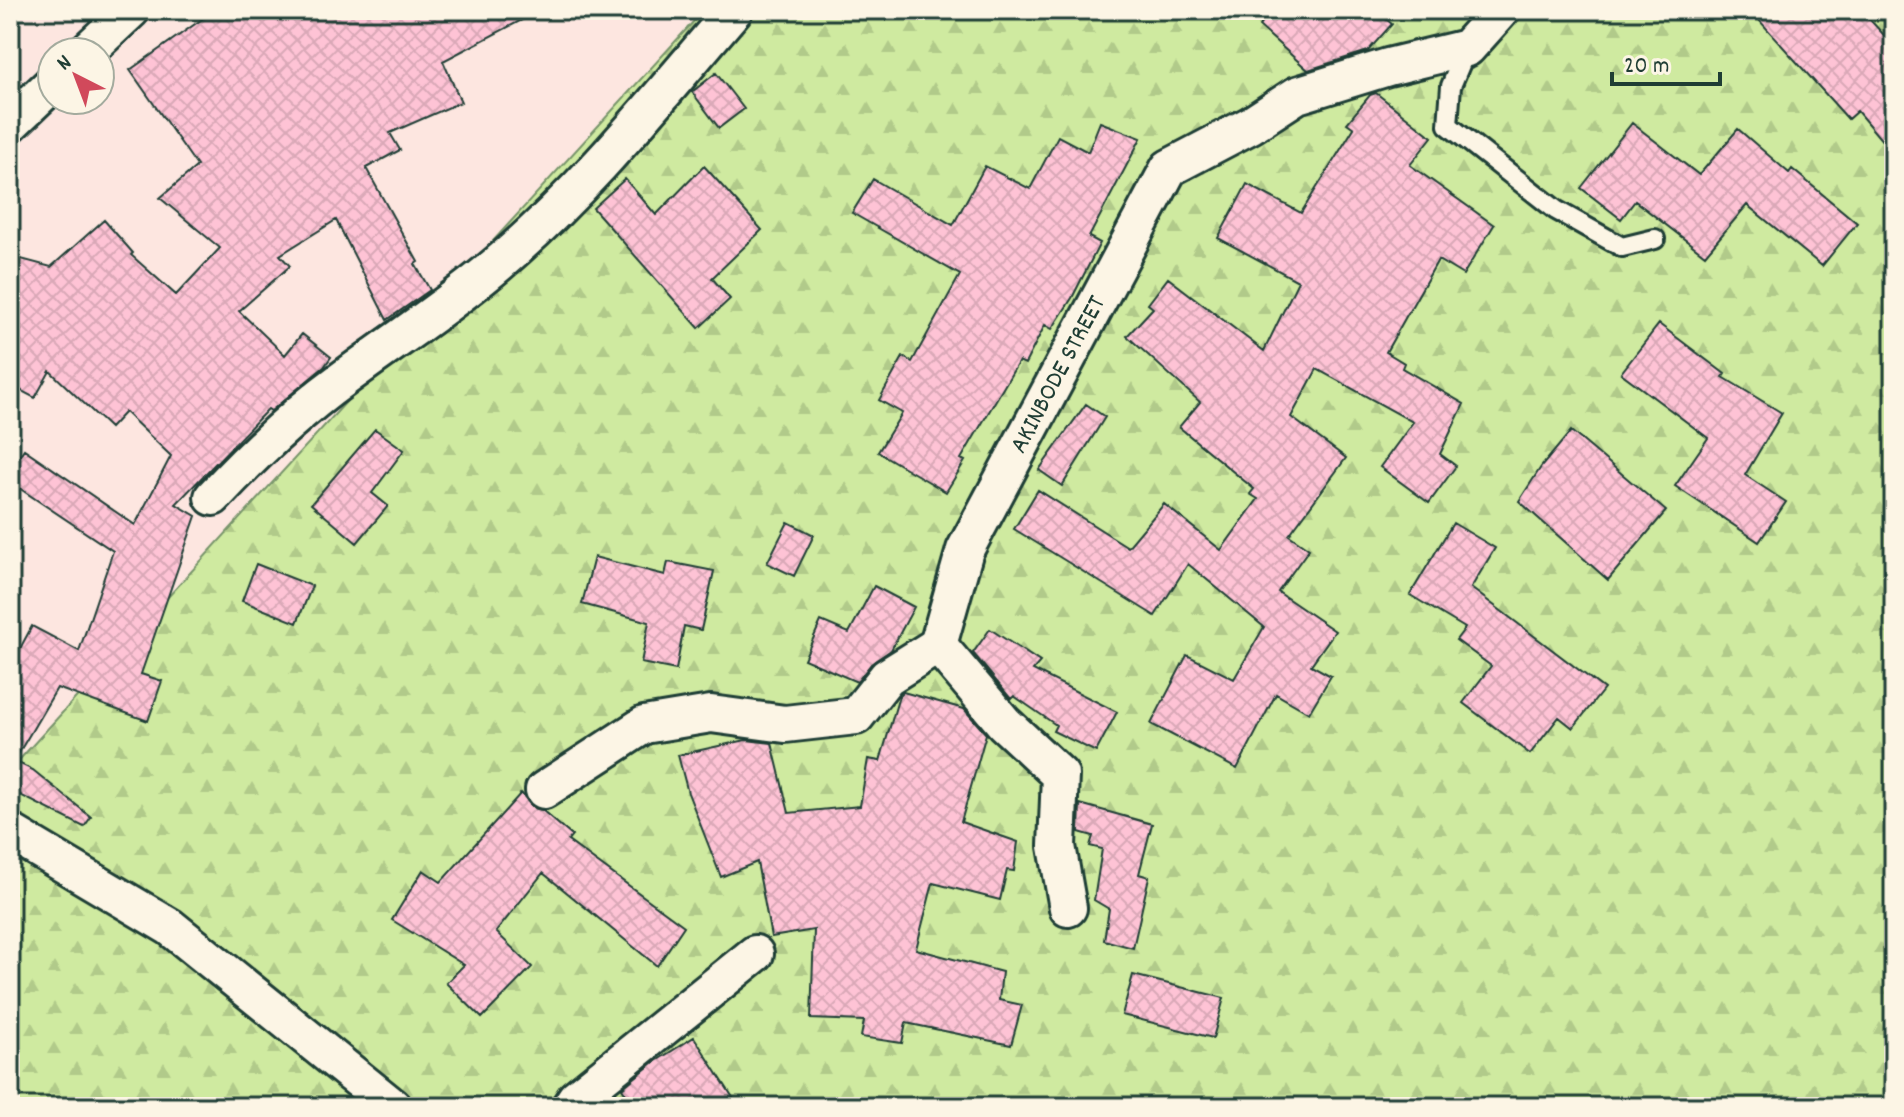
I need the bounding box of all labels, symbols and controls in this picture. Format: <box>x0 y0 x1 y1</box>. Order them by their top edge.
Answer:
north arrow <box>36 36 116 116</box>
scale bar <box>1612 36 1720 86</box>
text: N <box>51 48 79 79</box>
text: 20 m <box>1624 50 1670 84</box>
street label: AKINBODE STREET <box>1001 289 1116 460</box>

